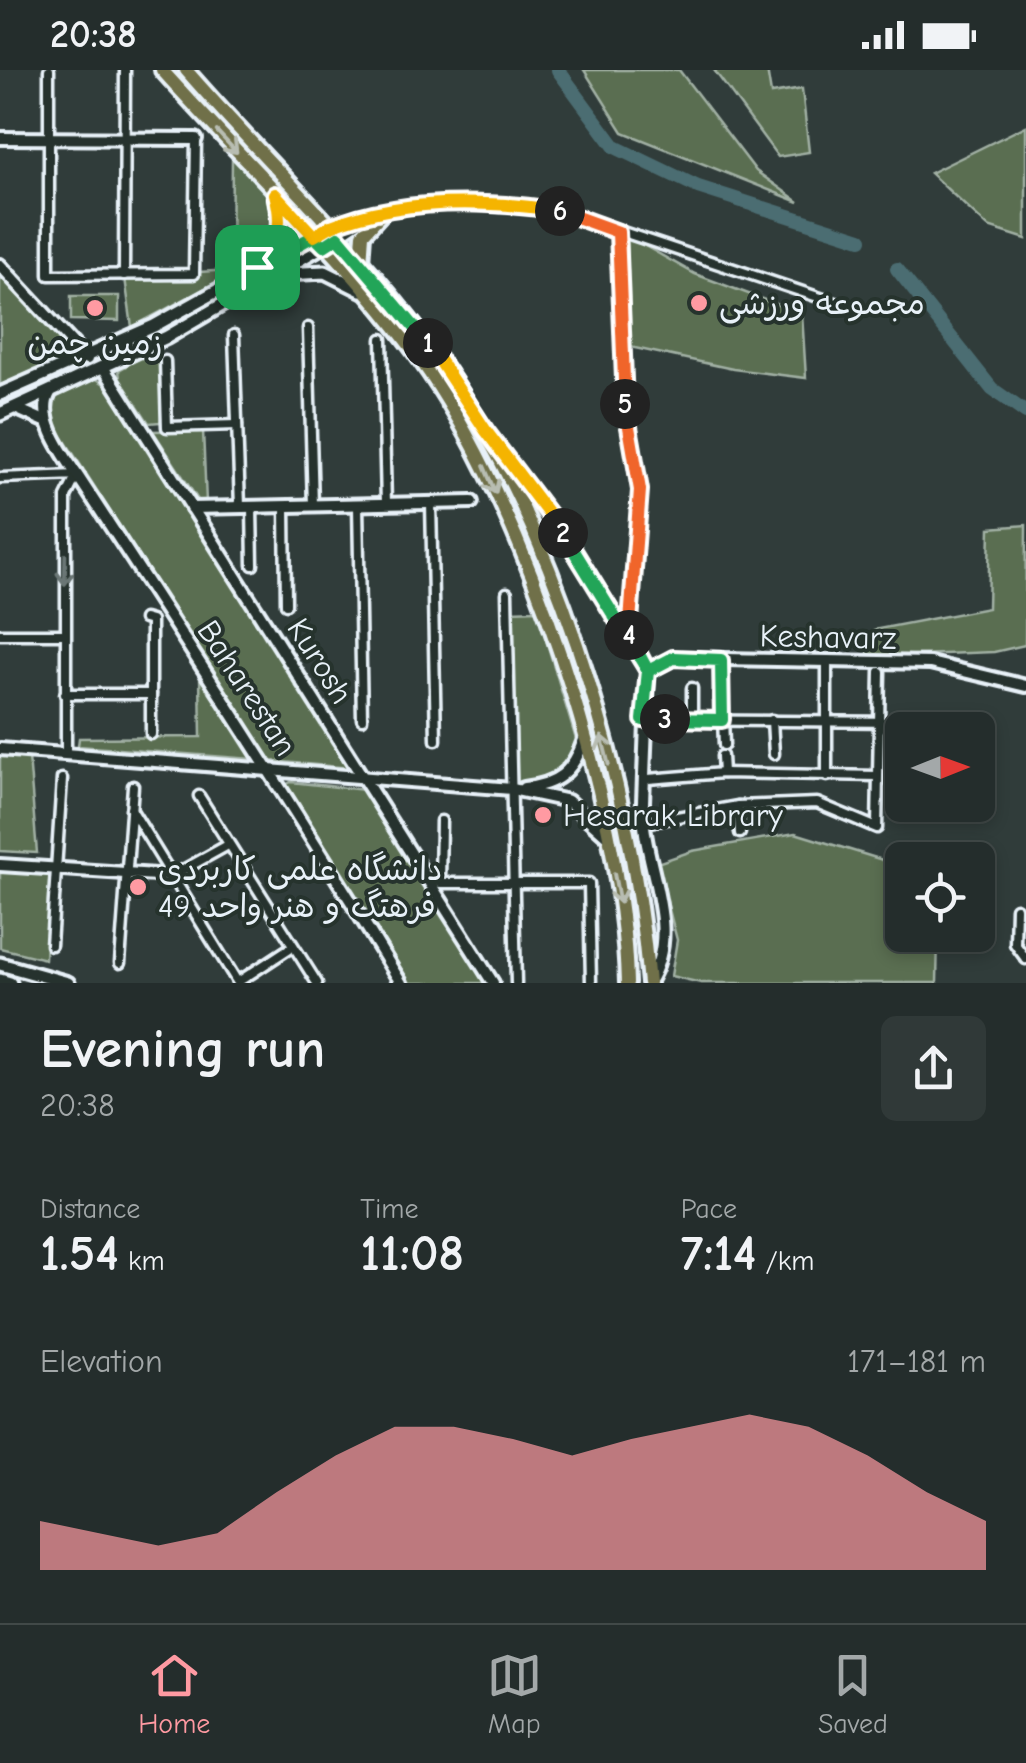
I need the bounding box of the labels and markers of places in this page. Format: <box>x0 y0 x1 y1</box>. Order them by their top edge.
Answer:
pin: 6 <box>535 186 585 236</box>
pin <box>215 225 300 310</box>
place label: مجموعه ورزشی <box>719 285 925 324</box>
marker: مجموعه ورزشی <box>688 292 710 314</box>
marker: زمین چمن <box>84 297 106 319</box>
pin: 1 <box>403 318 453 368</box>
place label: زمین چمن <box>27 325 163 363</box>
pin: 5 <box>600 379 650 429</box>
pin: 2 <box>538 508 588 558</box>
pin: 4 <box>604 610 654 660</box>
pin: 3 <box>640 694 690 744</box>
place label: Hesarak Library <box>563 797 783 834</box>
marker: Hesarak Library <box>532 804 554 826</box>
place label: دانشگاه علمی کاربردی فرهتگ و هنر واحد 49 <box>158 851 443 925</box>
marker: دانشگاه علمی کاربردی فرهتگ و هنر واحد 49 <box>127 876 149 898</box>

